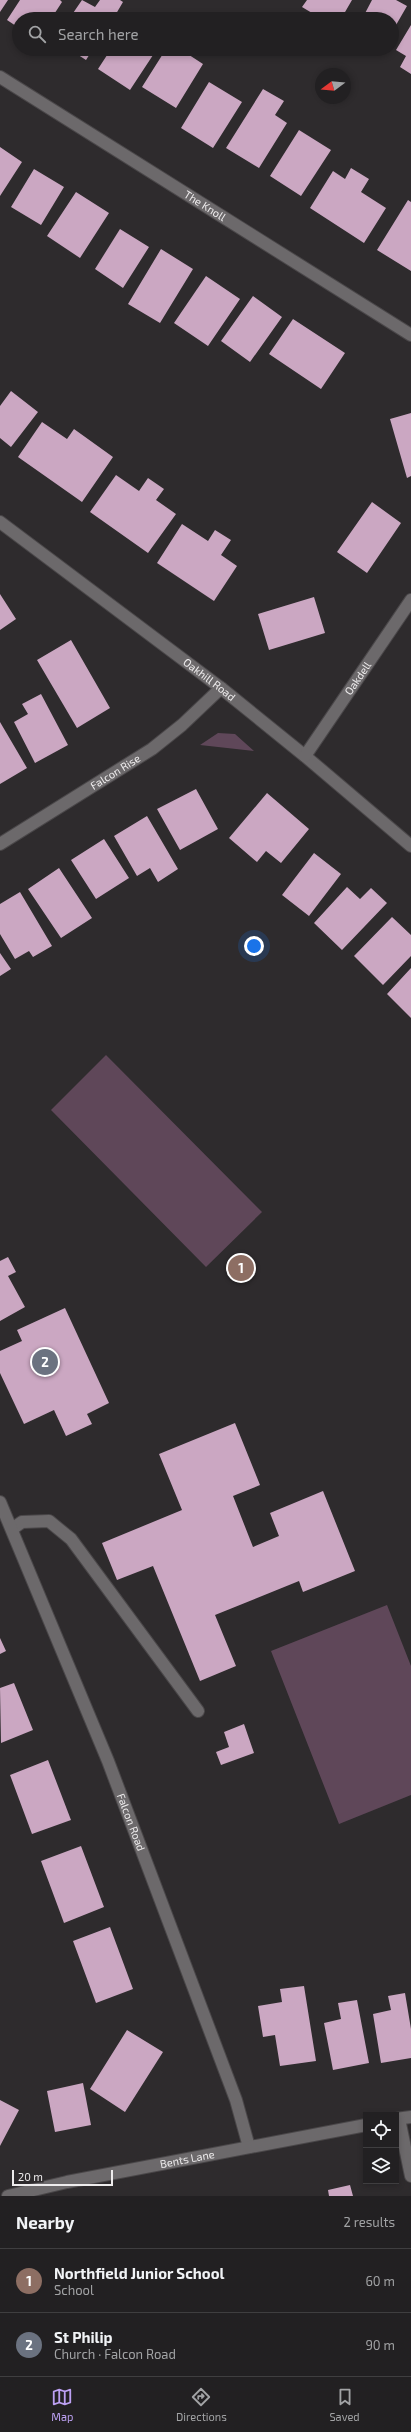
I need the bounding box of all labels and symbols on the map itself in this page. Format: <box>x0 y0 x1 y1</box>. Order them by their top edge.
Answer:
north arrow <box>315 68 351 104</box>
street label: The Knoll <box>182 187 229 224</box>
street label: Oakhill Road <box>181 655 238 703</box>
street label: Oakdell <box>341 658 374 697</box>
street label: Falcon Rise <box>88 751 143 792</box>
your location <box>244 936 264 956</box>
pin: 1 <box>228 1253 254 1283</box>
pin: 2 <box>32 1347 58 1377</box>
street label: Falcon Road <box>115 1791 148 1853</box>
street label: Bents Lane <box>159 2147 216 2170</box>
scale bar <box>12 2168 113 2187</box>

